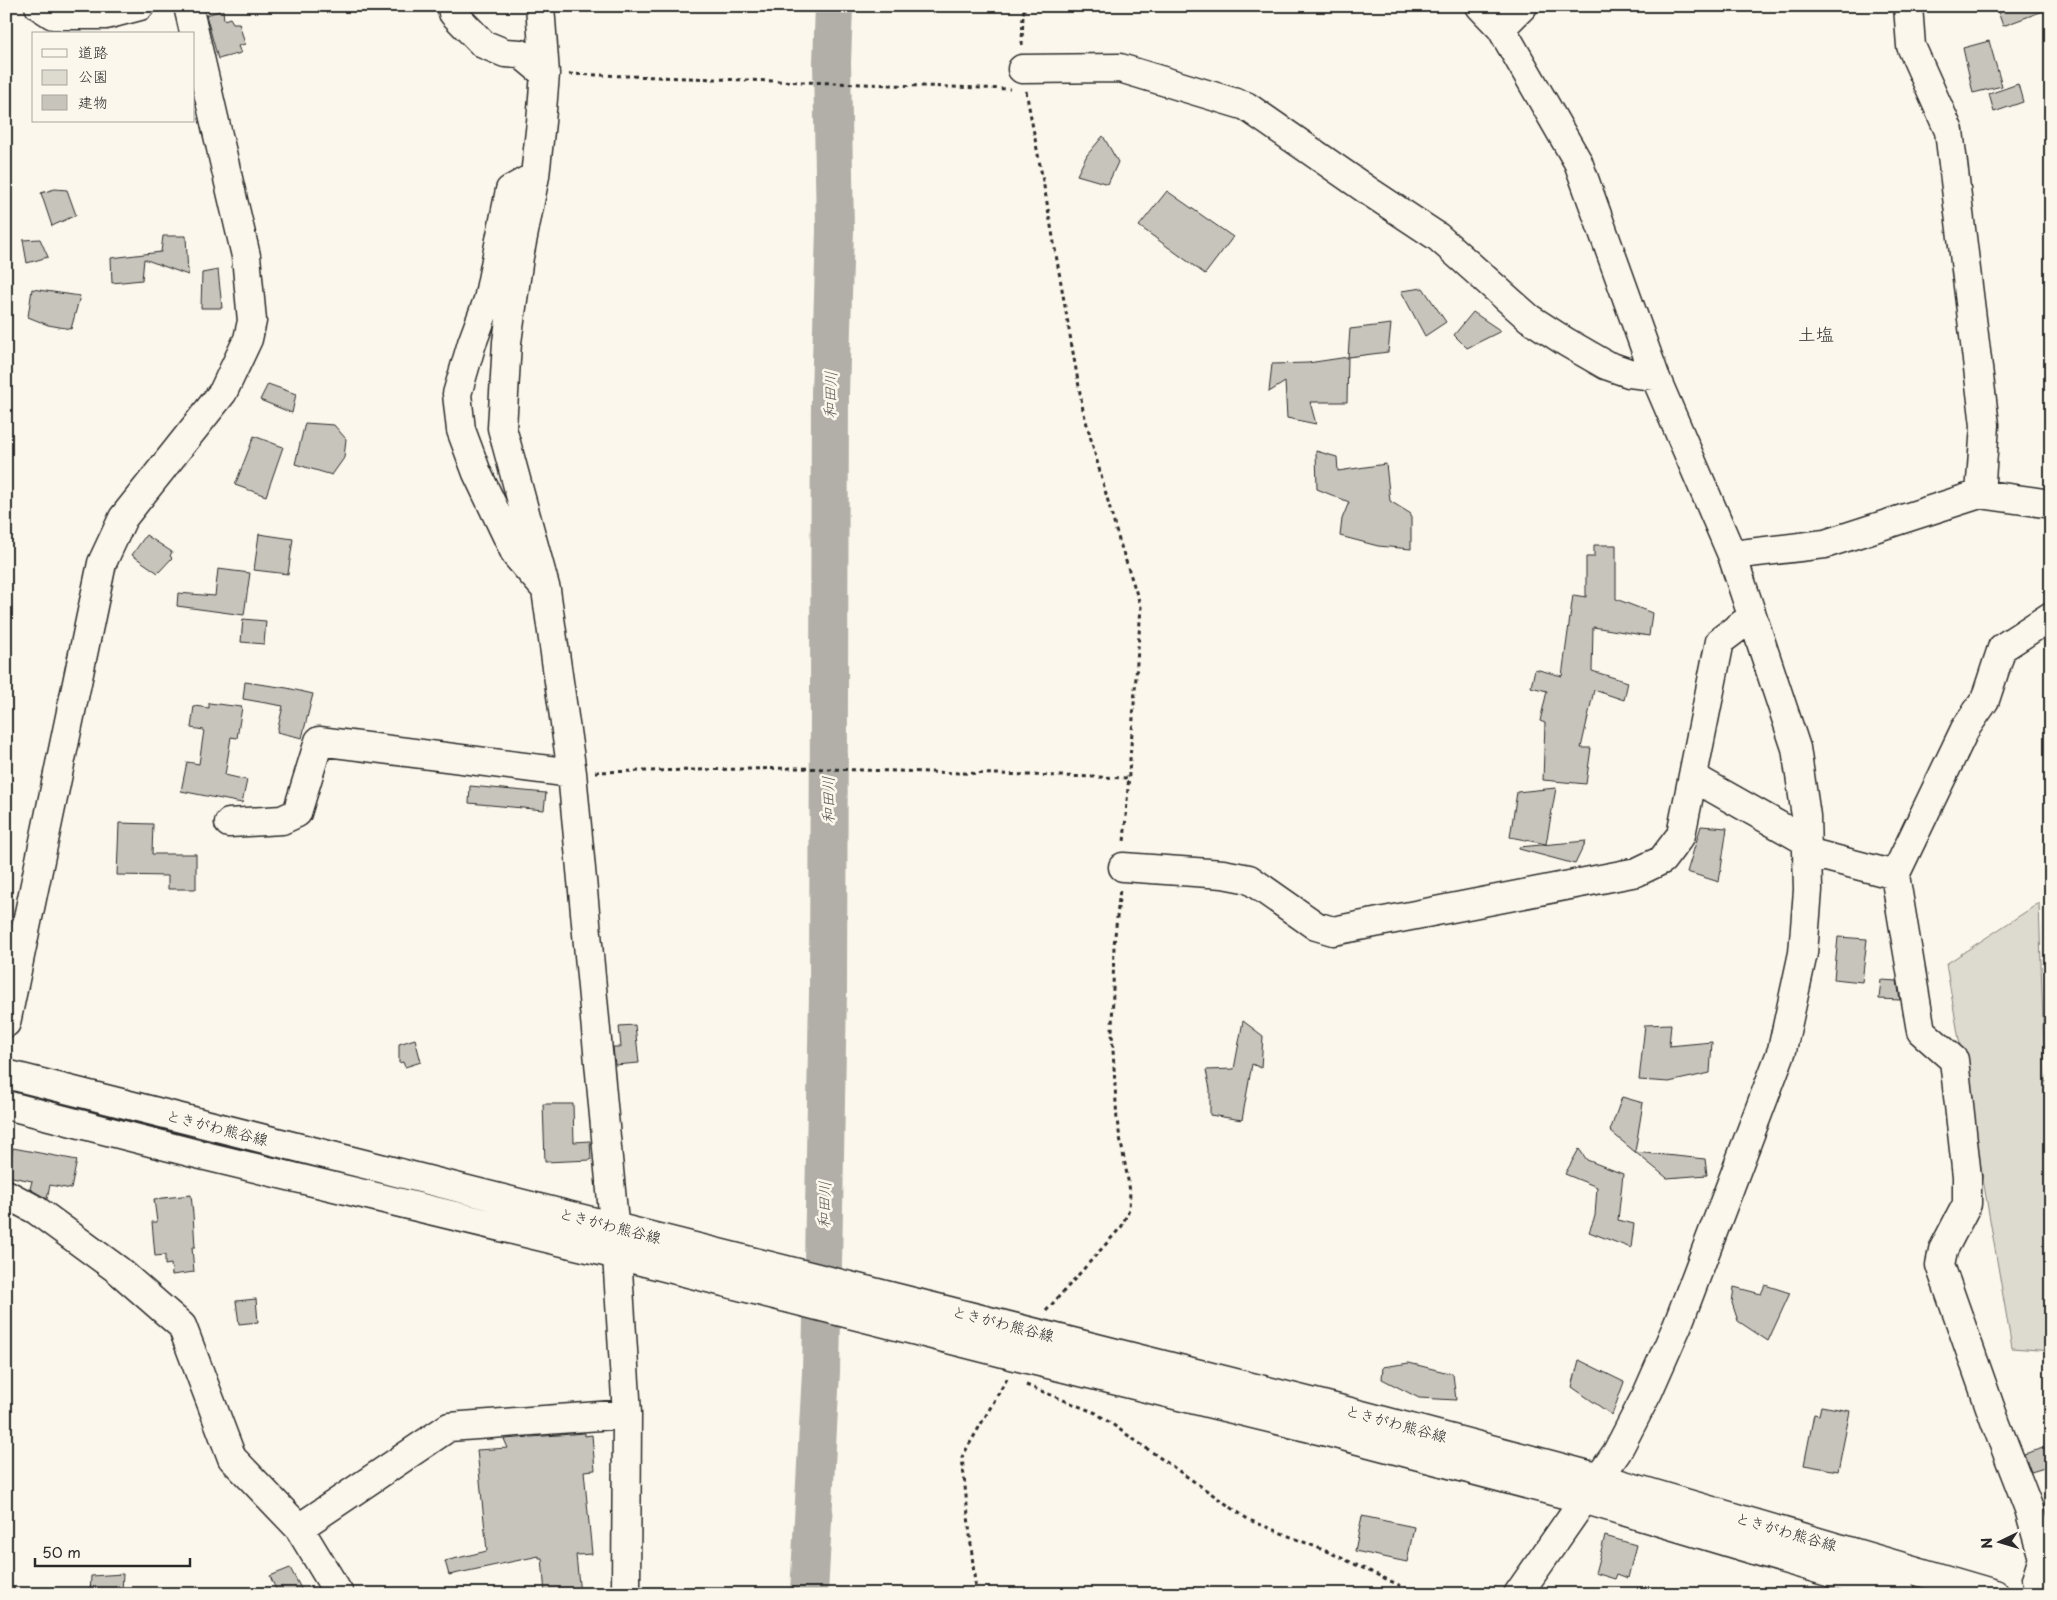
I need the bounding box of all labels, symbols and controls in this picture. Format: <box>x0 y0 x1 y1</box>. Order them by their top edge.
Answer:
legend <box>32 32 195 122</box>
text: 道路 <box>78 40 108 63</box>
text: 公園 <box>78 64 108 87</box>
text: 建物 <box>78 90 108 113</box>
district label: 土塩 <box>1798 320 1834 347</box>
water label: 和田川 <box>817 371 841 419</box>
water label: 和田川 <box>815 776 839 824</box>
street label: ときがわ熊谷線 <box>164 1103 271 1150</box>
water label: 和田川 <box>811 1181 835 1229</box>
street label: ときがわ熊谷線 <box>557 1201 664 1248</box>
street label: ときがわ熊谷線 <box>950 1299 1057 1346</box>
street label: ときがわ熊谷線 <box>1343 1398 1450 1447</box>
street label: ときがわ熊谷線 <box>1733 1505 1840 1556</box>
north arrow <box>1974 1518 2024 1568</box>
scale bar <box>35 1535 190 1567</box>
text: N <box>1976 1537 1997 1550</box>
text: 50 m <box>42 1540 81 1563</box>

